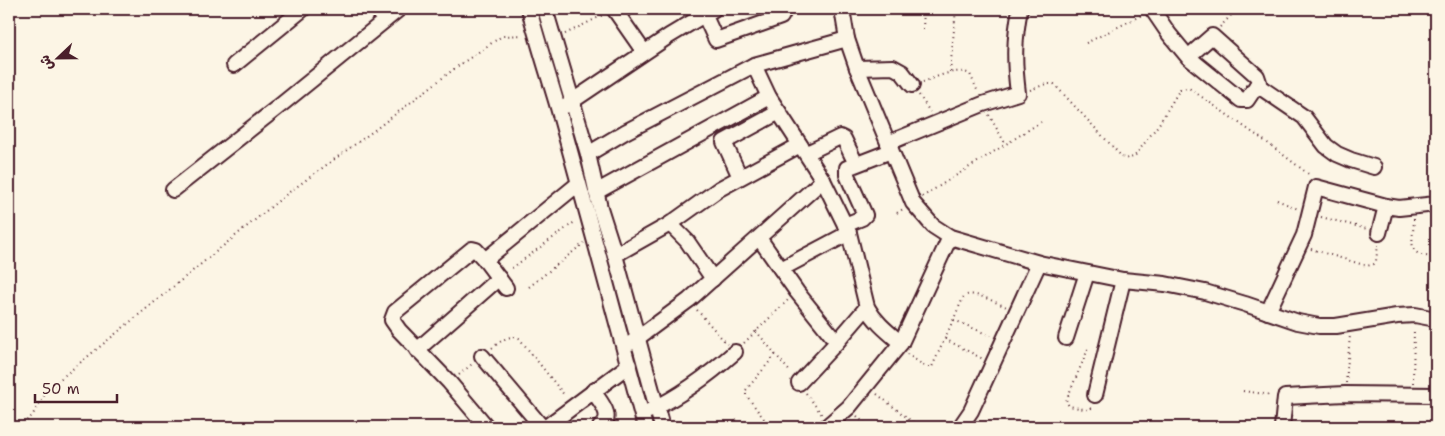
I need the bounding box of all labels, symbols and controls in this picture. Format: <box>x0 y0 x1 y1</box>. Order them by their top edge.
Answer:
north arrow <box>32 32 82 82</box>
text: ش <box>35 52 57 73</box>
scale bar <box>35 371 118 403</box>
text: 50 m <box>42 379 80 399</box>

